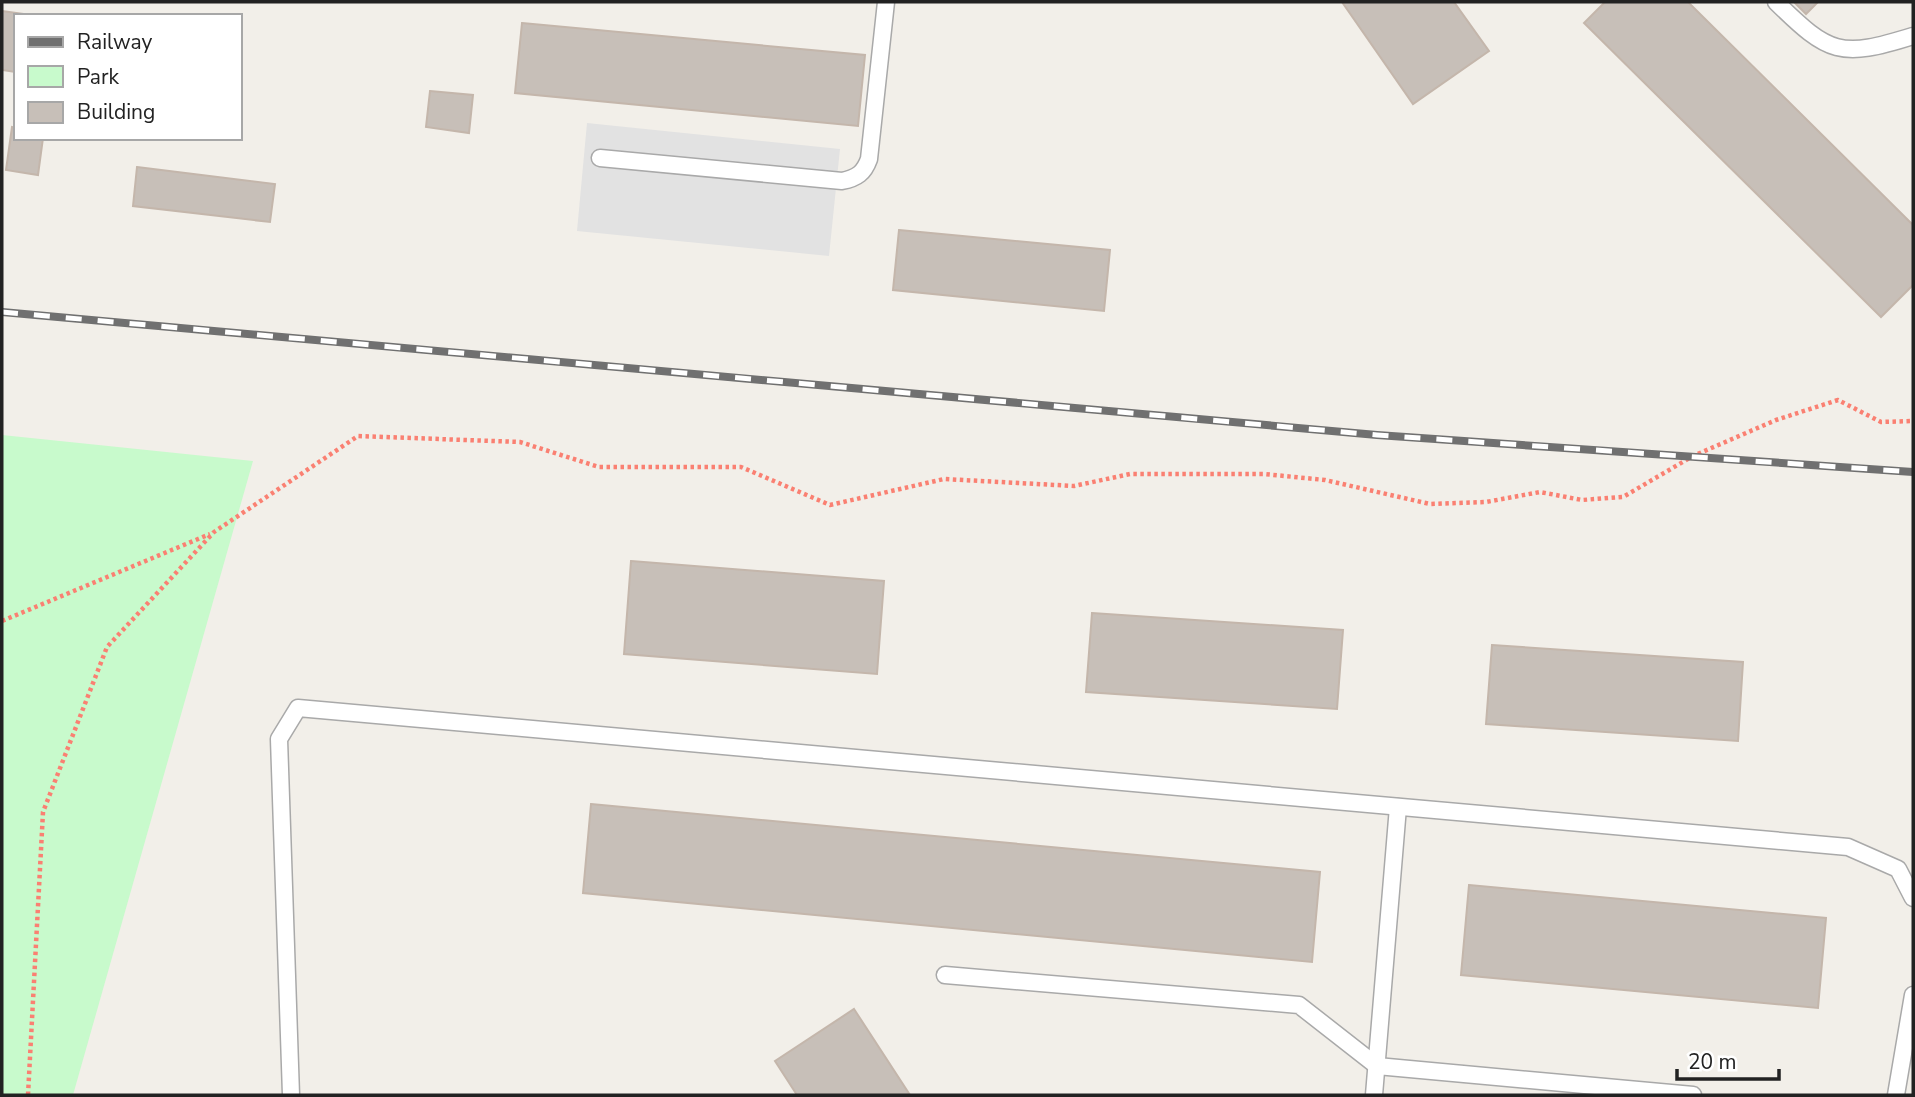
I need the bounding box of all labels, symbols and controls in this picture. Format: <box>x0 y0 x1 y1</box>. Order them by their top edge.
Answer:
legend <box>14 14 242 140</box>
text: Railway <box>77 28 152 56</box>
text: Park <box>77 63 119 91</box>
text: Building <box>77 98 155 126</box>
scale bar <box>1677 1038 1778 1082</box>
text: 20 m <box>1688 1048 1737 1076</box>

